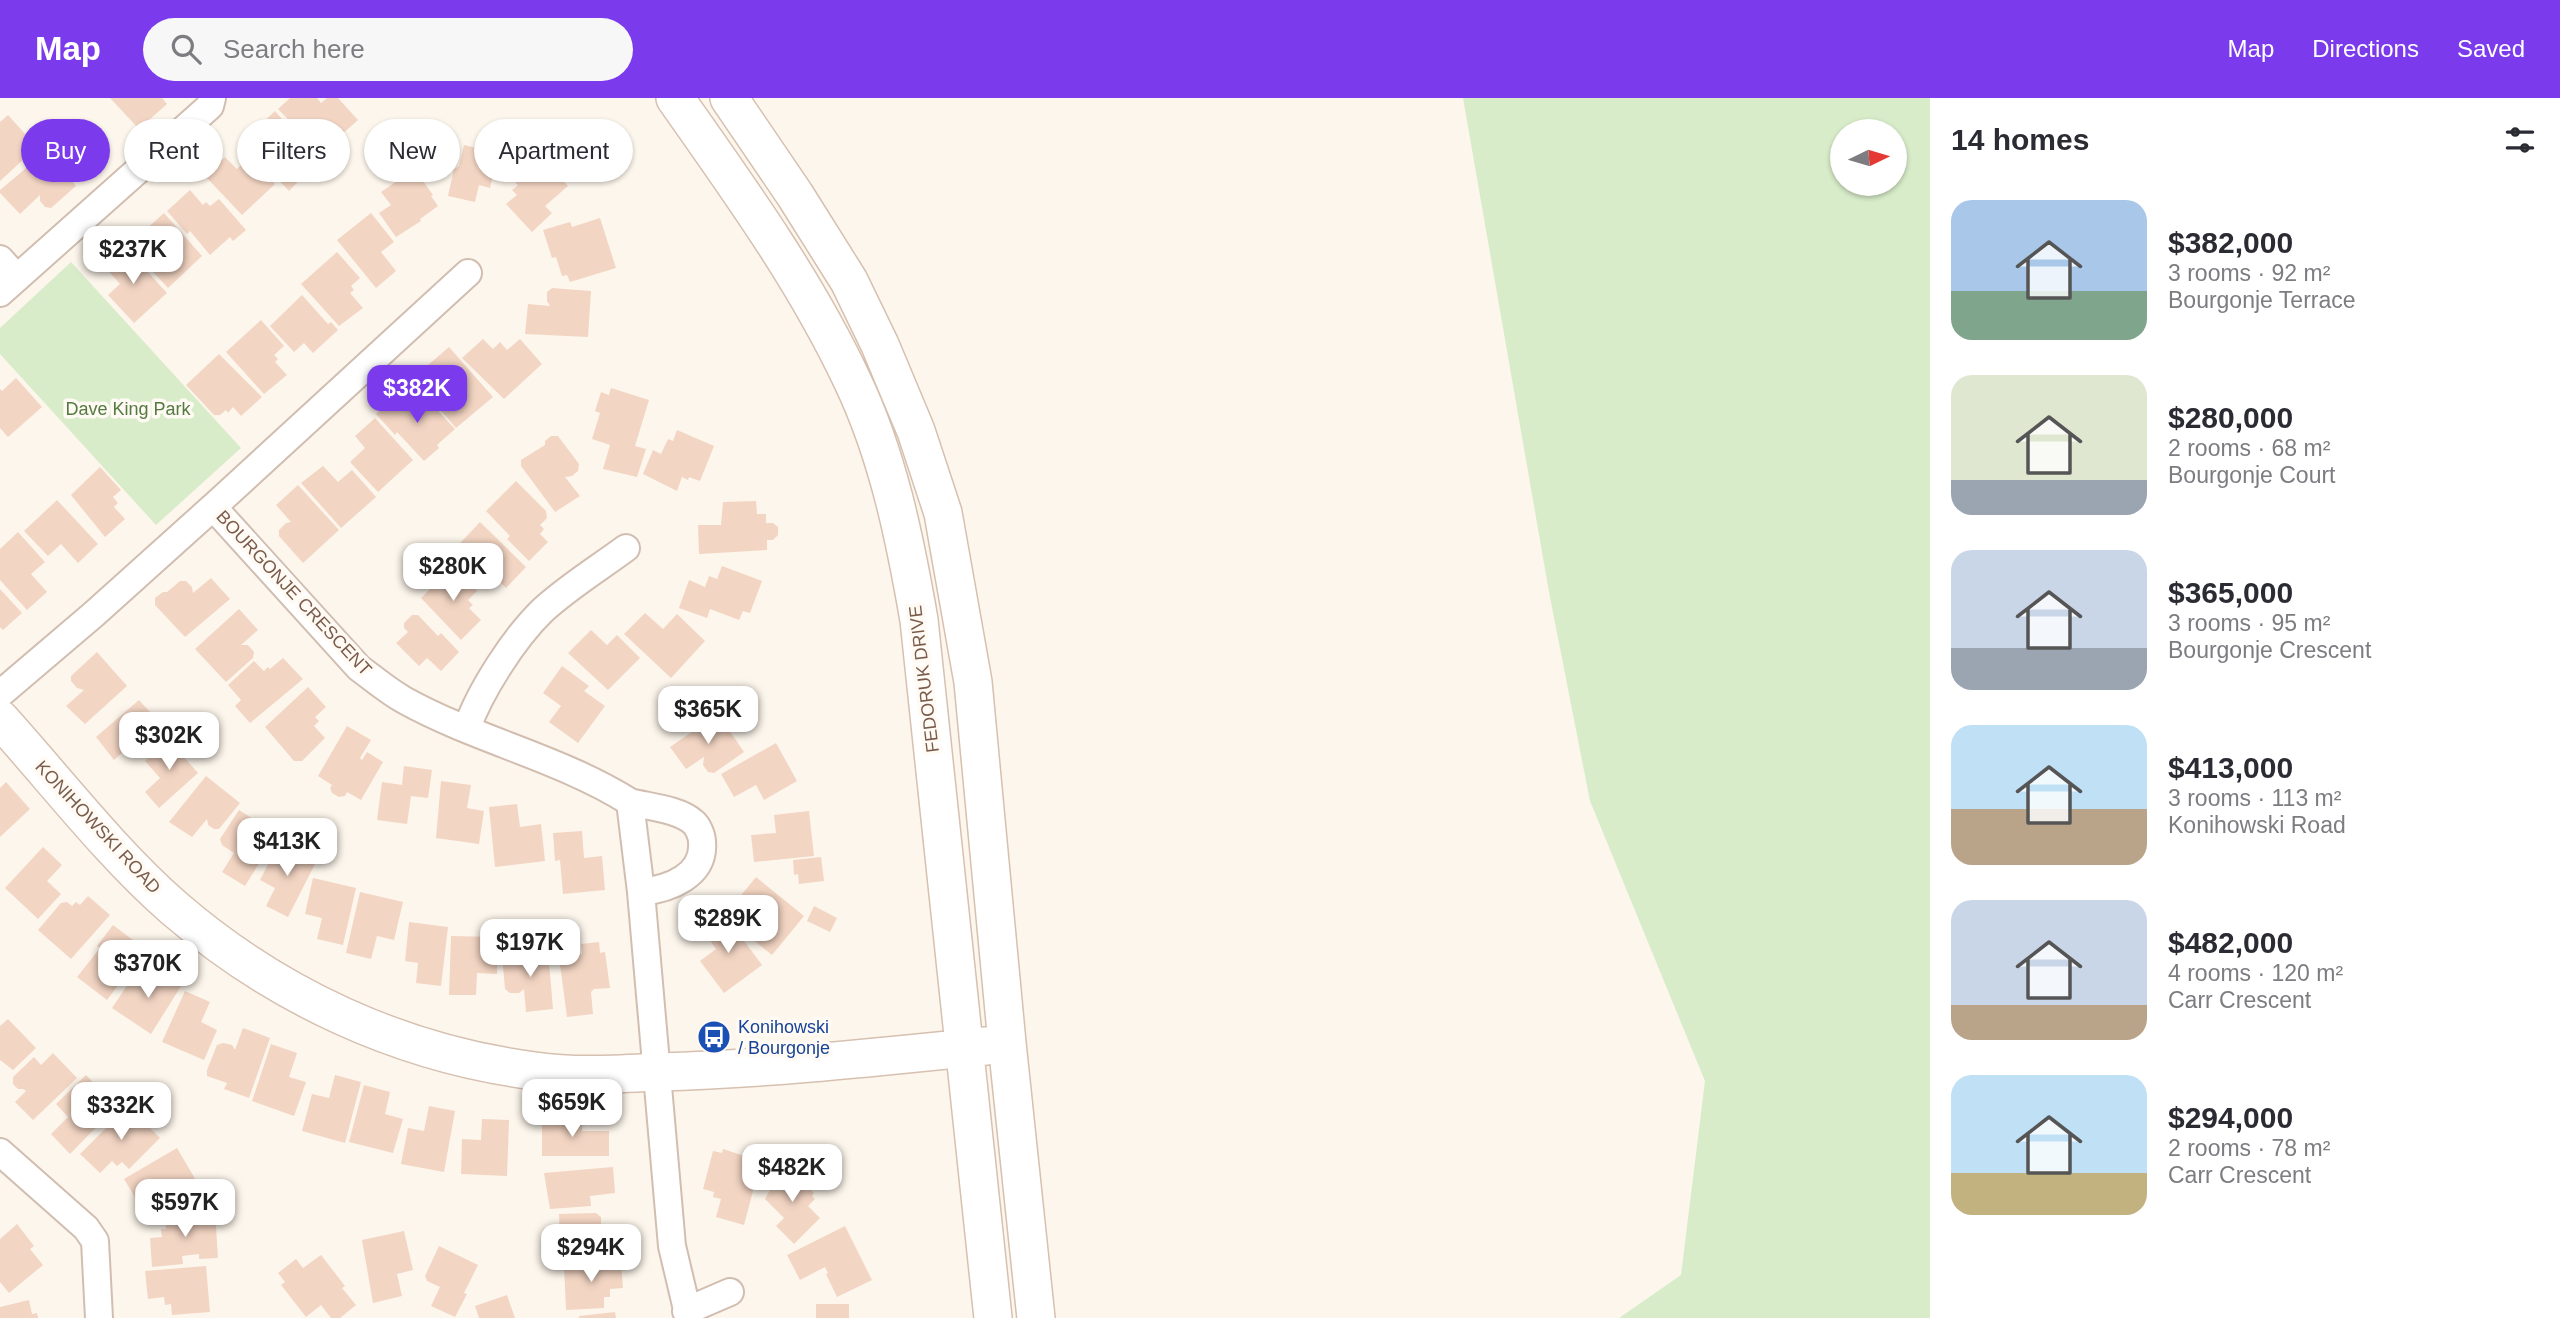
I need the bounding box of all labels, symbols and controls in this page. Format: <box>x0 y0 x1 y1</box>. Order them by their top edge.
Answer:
search box <box>143 18 633 81</box>
text: Map <box>35 30 101 67</box>
icon: search <box>167 30 205 68</box>
text: Search here <box>223 34 365 64</box>
text: Map <box>2228 35 2274 62</box>
text: Directions <box>2312 35 2419 62</box>
text: Saved <box>2457 35 2525 62</box>
chip: Buy <box>21 119 110 182</box>
chip: Rent <box>124 119 223 182</box>
chip: Filters <box>237 119 350 182</box>
chip: New <box>364 119 460 182</box>
chip: Apartment <box>474 119 633 182</box>
north arrow <box>1830 119 1908 196</box>
map controls <box>1830 119 1907 196</box>
icon: filters <box>2501 121 2539 159</box>
text: 14 homes <box>1951 123 2089 156</box>
pin: $237K <box>84 226 182 286</box>
text: $382,000 <box>2168 226 2293 259</box>
icon: home <box>2007 228 2091 312</box>
text: $237K <box>99 236 167 262</box>
text: 3 rooms · 92 m² <box>2168 260 2330 286</box>
text: Bourgonje Terrace <box>2168 287 2356 313</box>
pin: $382K <box>368 366 466 425</box>
text: $382K <box>383 375 451 401</box>
park label: Dave King Park <box>65 399 192 419</box>
text: $280,000 <box>2168 401 2293 434</box>
icon: home <box>2007 403 2091 487</box>
text: 2 rooms · 68 m² <box>2168 435 2330 461</box>
text: Bourgonje Court <box>2168 462 2336 488</box>
street label: BOURGONJE CRESCENT <box>212 506 376 680</box>
pin: $280K <box>404 544 502 603</box>
text: $280K <box>419 553 487 579</box>
text: $365,000 <box>2168 576 2293 609</box>
icon: home <box>2007 578 2091 662</box>
street label: FEDORUK DRIVE <box>905 604 943 754</box>
text: 3 rooms · 95 m² <box>2168 610 2330 636</box>
text: Bourgonje Crescent <box>2168 637 2371 663</box>
pin: $365K <box>659 686 757 746</box>
text: $365K <box>674 696 742 722</box>
pin: $302K <box>120 712 218 772</box>
text: $302K <box>135 722 203 748</box>
text: $413,000 <box>2168 751 2293 784</box>
icon: home <box>2007 753 2091 837</box>
street label: KONIHOWSKI ROAD <box>31 757 165 897</box>
text: 3 rooms · 113 m² <box>2168 785 2341 811</box>
text: Konihowski Road <box>2168 812 2346 838</box>
pin: $413K <box>238 818 336 878</box>
text: $413K <box>253 828 321 854</box>
pin: $289K <box>679 896 777 955</box>
text: $289K <box>694 905 762 931</box>
pin: $197K <box>481 920 579 979</box>
text: $482,000 <box>2168 926 2293 959</box>
icon: home <box>2007 928 2091 1012</box>
text: $197K <box>496 929 564 955</box>
pin: $370K <box>99 940 197 1000</box>
text: $370K <box>114 950 182 976</box>
text: 4 rooms · 120 m² <box>2168 960 2343 986</box>
text: Carr Crescent <box>2168 987 2311 1013</box>
place label: Konihowski / Bourgonje <box>738 1017 830 1058</box>
bus stop icon: Konihowski / Bourgonje <box>695 1018 733 1056</box>
pin: $659K <box>523 1080 621 1139</box>
pin: $332K <box>72 1082 170 1142</box>
text: $659K <box>538 1089 606 1115</box>
text: $332K <box>87 1092 155 1118</box>
text: $294,000 <box>2168 1101 2293 1134</box>
icon: home <box>2007 1103 2091 1187</box>
text: 2 rooms · 78 m² <box>2168 1135 2330 1161</box>
pin: $482K <box>743 1144 841 1204</box>
text: $482K <box>758 1154 826 1180</box>
text: Carr Crescent <box>2168 1162 2311 1188</box>
pin: $597K <box>136 1180 234 1239</box>
text: $597K <box>151 1189 219 1215</box>
pin: $294K <box>542 1224 640 1284</box>
text: $294K <box>557 1234 625 1260</box>

